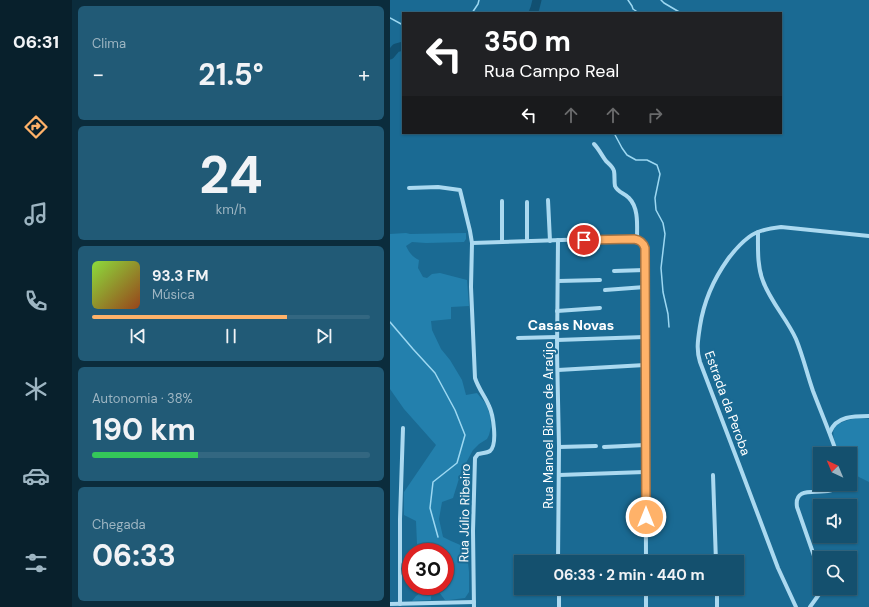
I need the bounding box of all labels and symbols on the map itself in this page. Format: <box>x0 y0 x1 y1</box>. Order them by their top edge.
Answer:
pin <box>567 223 601 257</box>
district label: Casas Novas <box>528 316 614 334</box>
street label: Rua Manoel Bione de Araújo <box>540 341 557 509</box>
street label: Estrada da Peroba <box>701 349 754 458</box>
north arrow <box>813 447 857 491</box>
street label: Rua Júlio Ribeiro <box>455 463 474 562</box>
position arrow <box>625 496 667 538</box>
speed limit sign: 30 <box>402 543 454 595</box>

